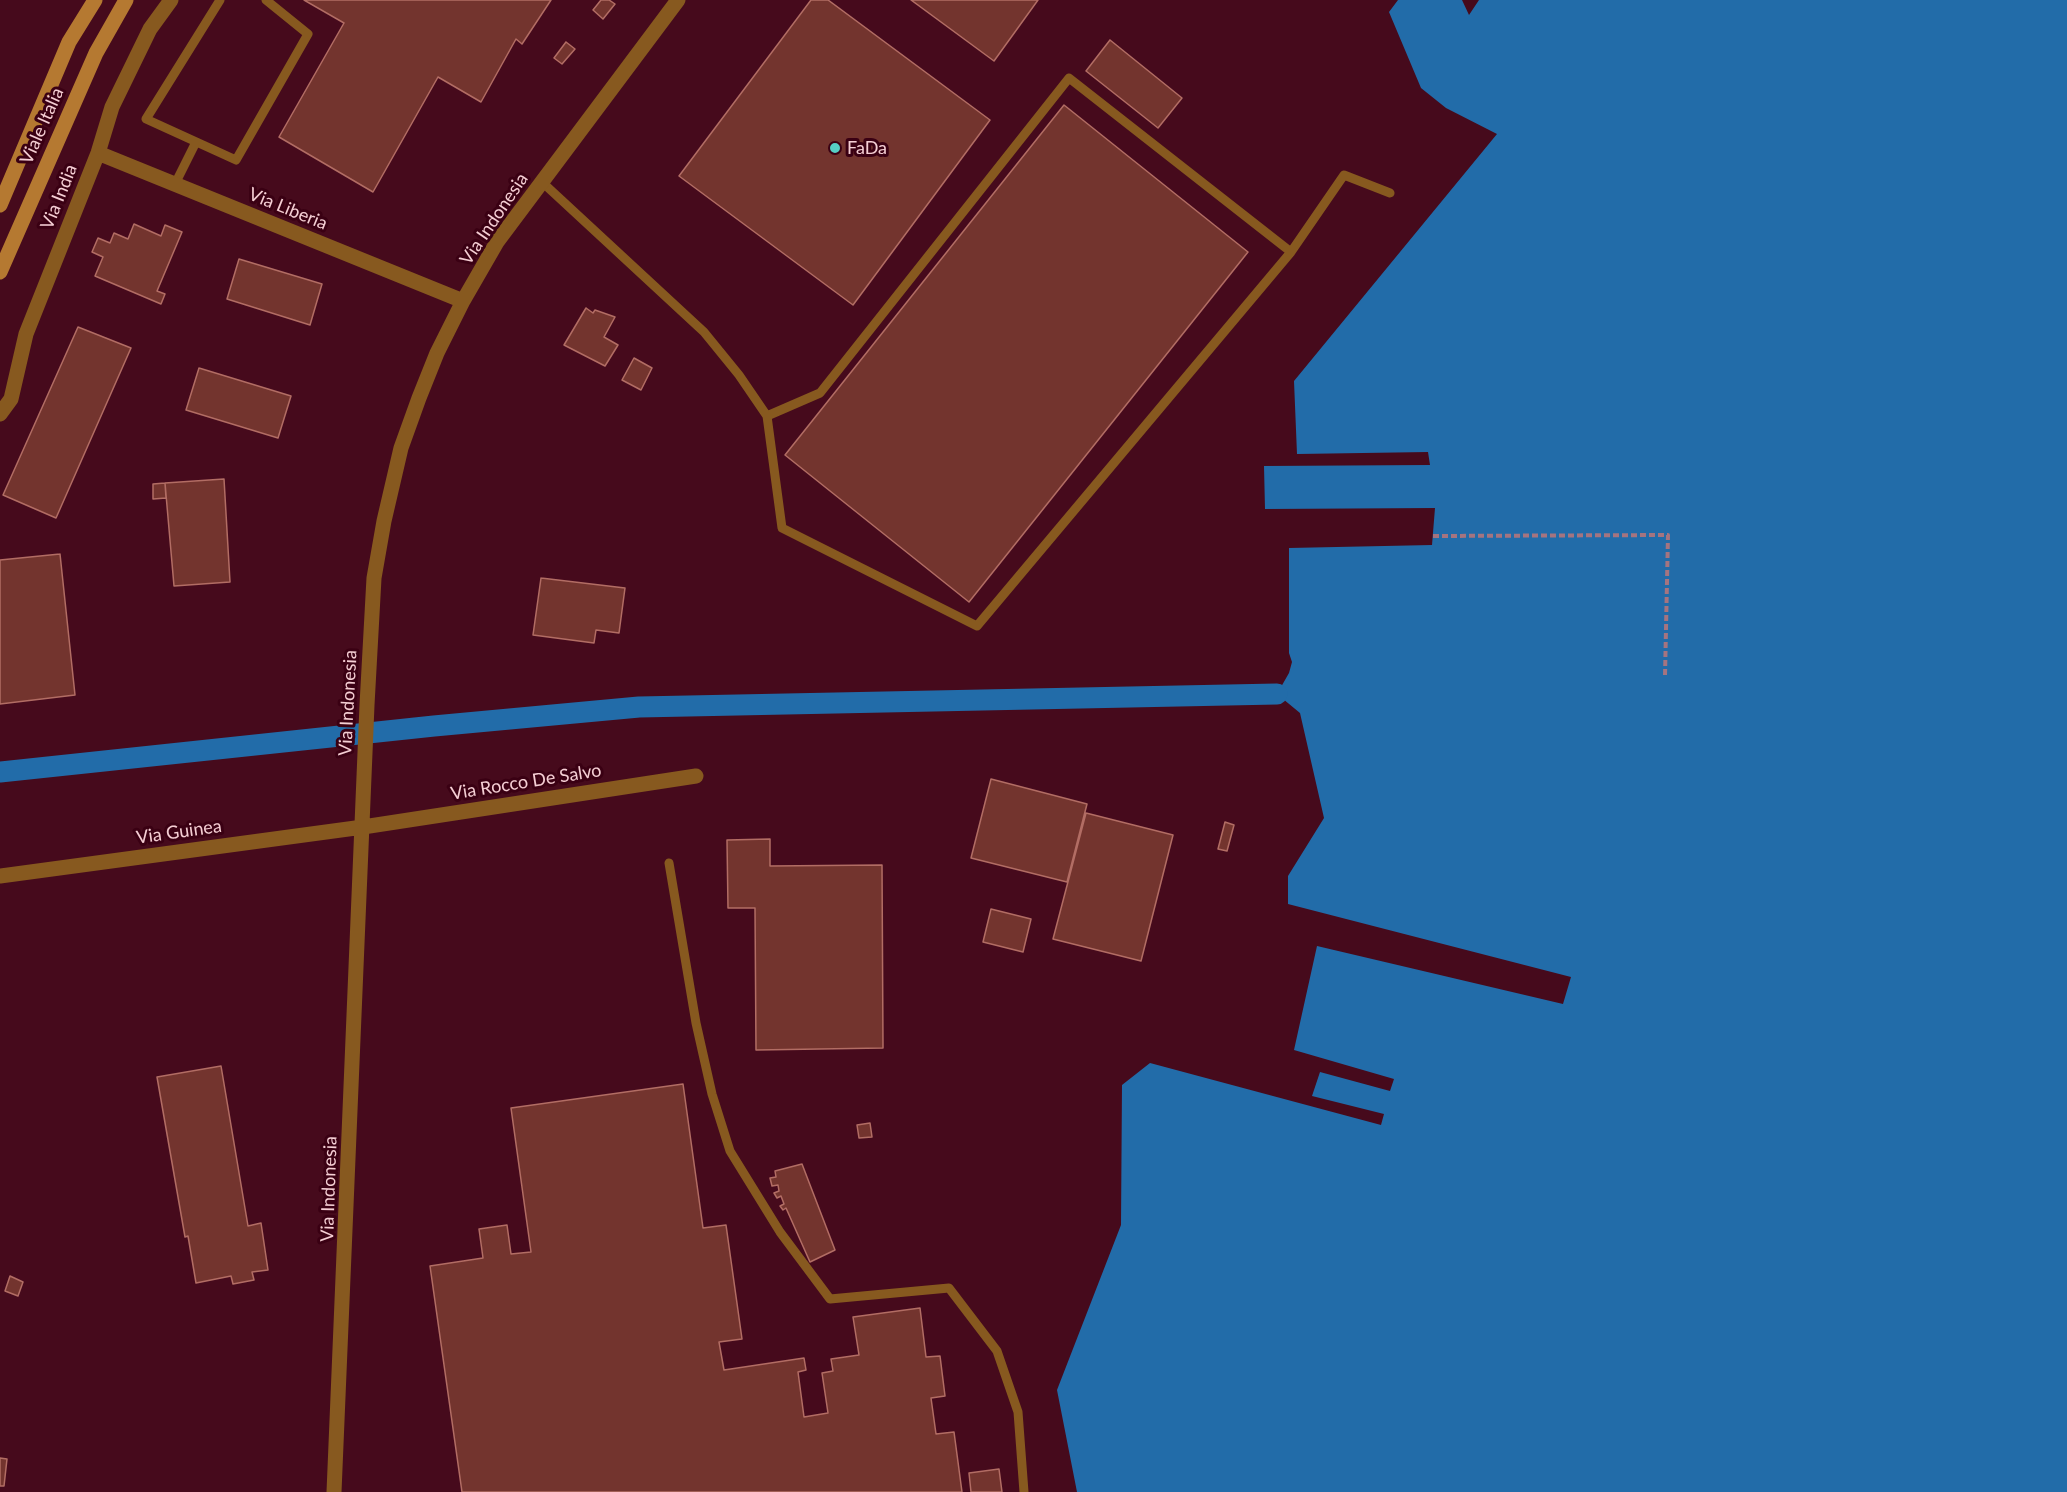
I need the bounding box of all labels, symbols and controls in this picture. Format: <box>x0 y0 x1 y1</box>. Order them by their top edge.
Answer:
street label: Viale Italia <box>16 84 68 168</box>
place label: FaDa <box>847 137 887 159</box>
marker: FaDa <box>828 141 842 155</box>
street label: Via India <box>36 161 82 233</box>
street label: Via Indonesia <box>455 169 533 269</box>
street label: Via Liberia <box>245 183 331 235</box>
street label: Via Indonesia <box>334 650 362 756</box>
street label: Via Rocco De Salvo <box>449 759 603 805</box>
street label: Via Guinea <box>135 815 223 849</box>
street label: Via Indonesia <box>316 1136 342 1242</box>

